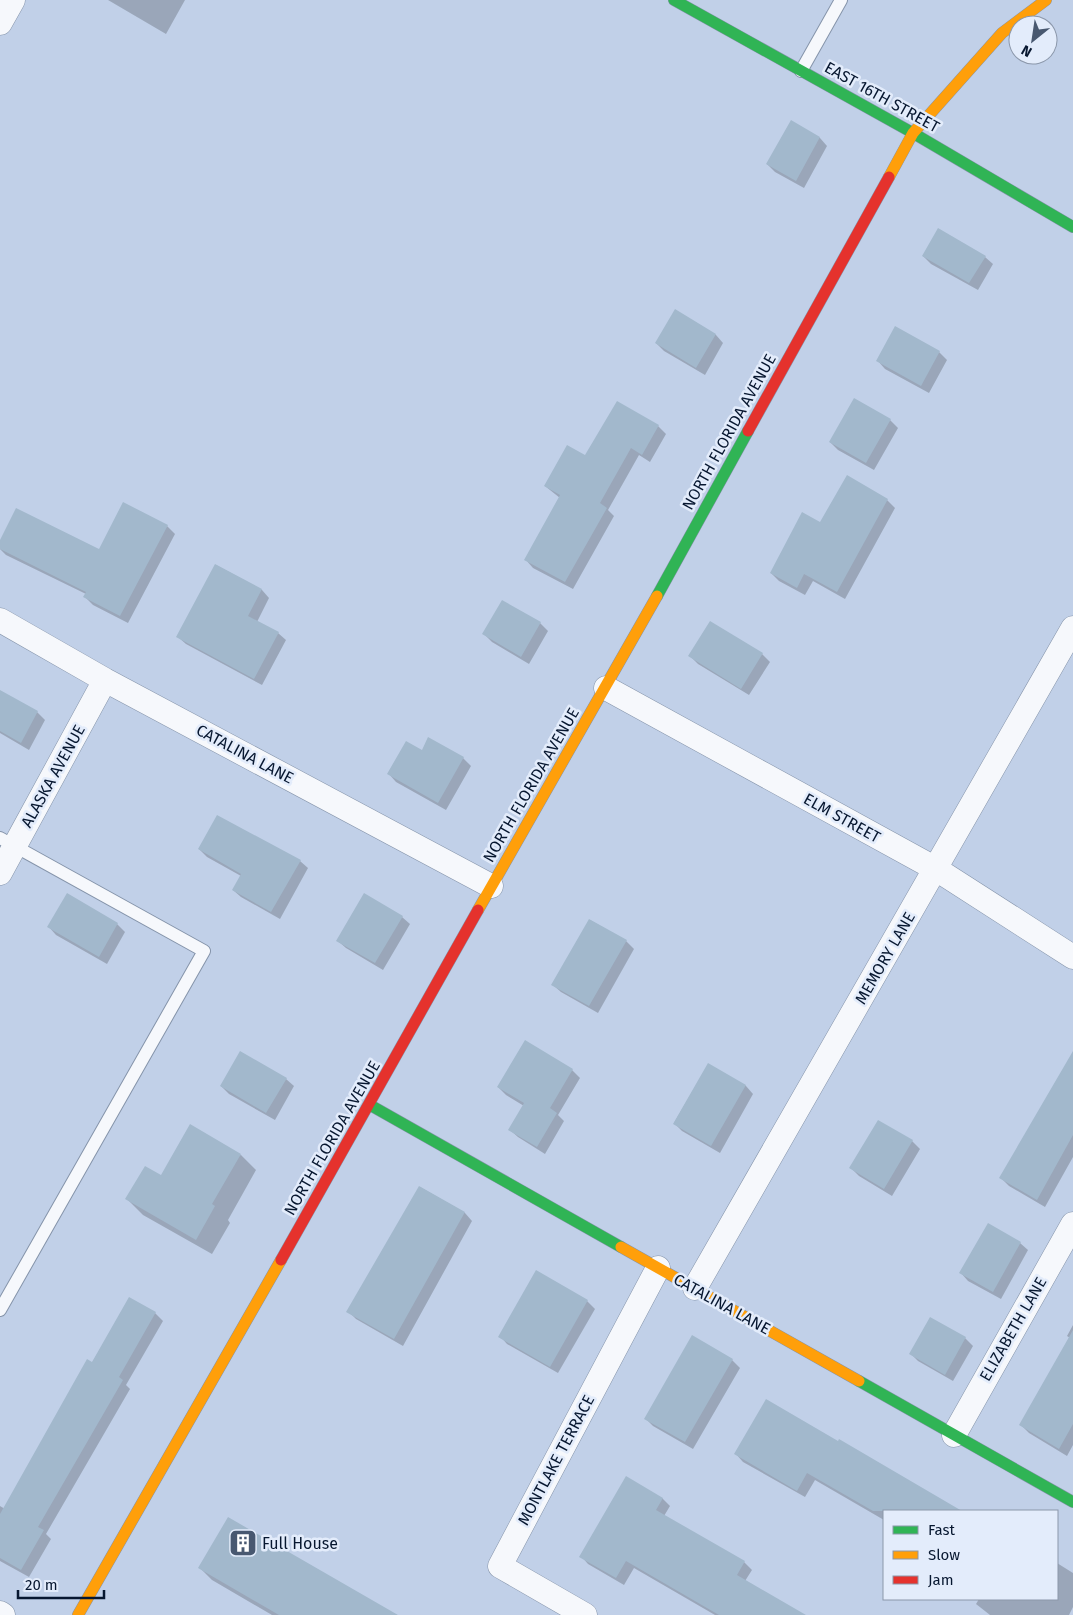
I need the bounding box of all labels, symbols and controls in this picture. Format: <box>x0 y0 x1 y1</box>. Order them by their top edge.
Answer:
north arrow <box>1008 15 1058 65</box>
text: N <box>1018 41 1035 61</box>
street label: EAST 16TH STREET <box>821 58 943 137</box>
street label: NORTH FLORIDA AVENUE <box>678 351 780 513</box>
street label: NORTH FLORIDA AVENUE <box>479 704 583 866</box>
street label: CATALINA LANE <box>193 720 297 788</box>
street label: ALASKA AVENUE <box>17 721 89 831</box>
street label: ELM STREET <box>800 789 884 847</box>
street label: MEMORY LANE <box>851 909 919 1007</box>
street label: NORTH FLORIDA AVENUE <box>280 1057 384 1219</box>
street label: CATALINA LANE <box>670 1270 774 1338</box>
street label: ELIZABETH LANE <box>976 1274 1050 1384</box>
street label: MONTLAKE TERRACE <box>514 1392 598 1528</box>
legend <box>883 1510 1058 1600</box>
text: Fast <box>928 1521 955 1539</box>
building icon: Full House <box>228 1528 258 1558</box>
place label: Full House <box>262 1534 338 1553</box>
text: Slow <box>928 1546 960 1564</box>
scale bar <box>18 1568 104 1600</box>
text: Jam <box>928 1571 954 1589</box>
text: 20 m <box>25 1576 58 1594</box>

